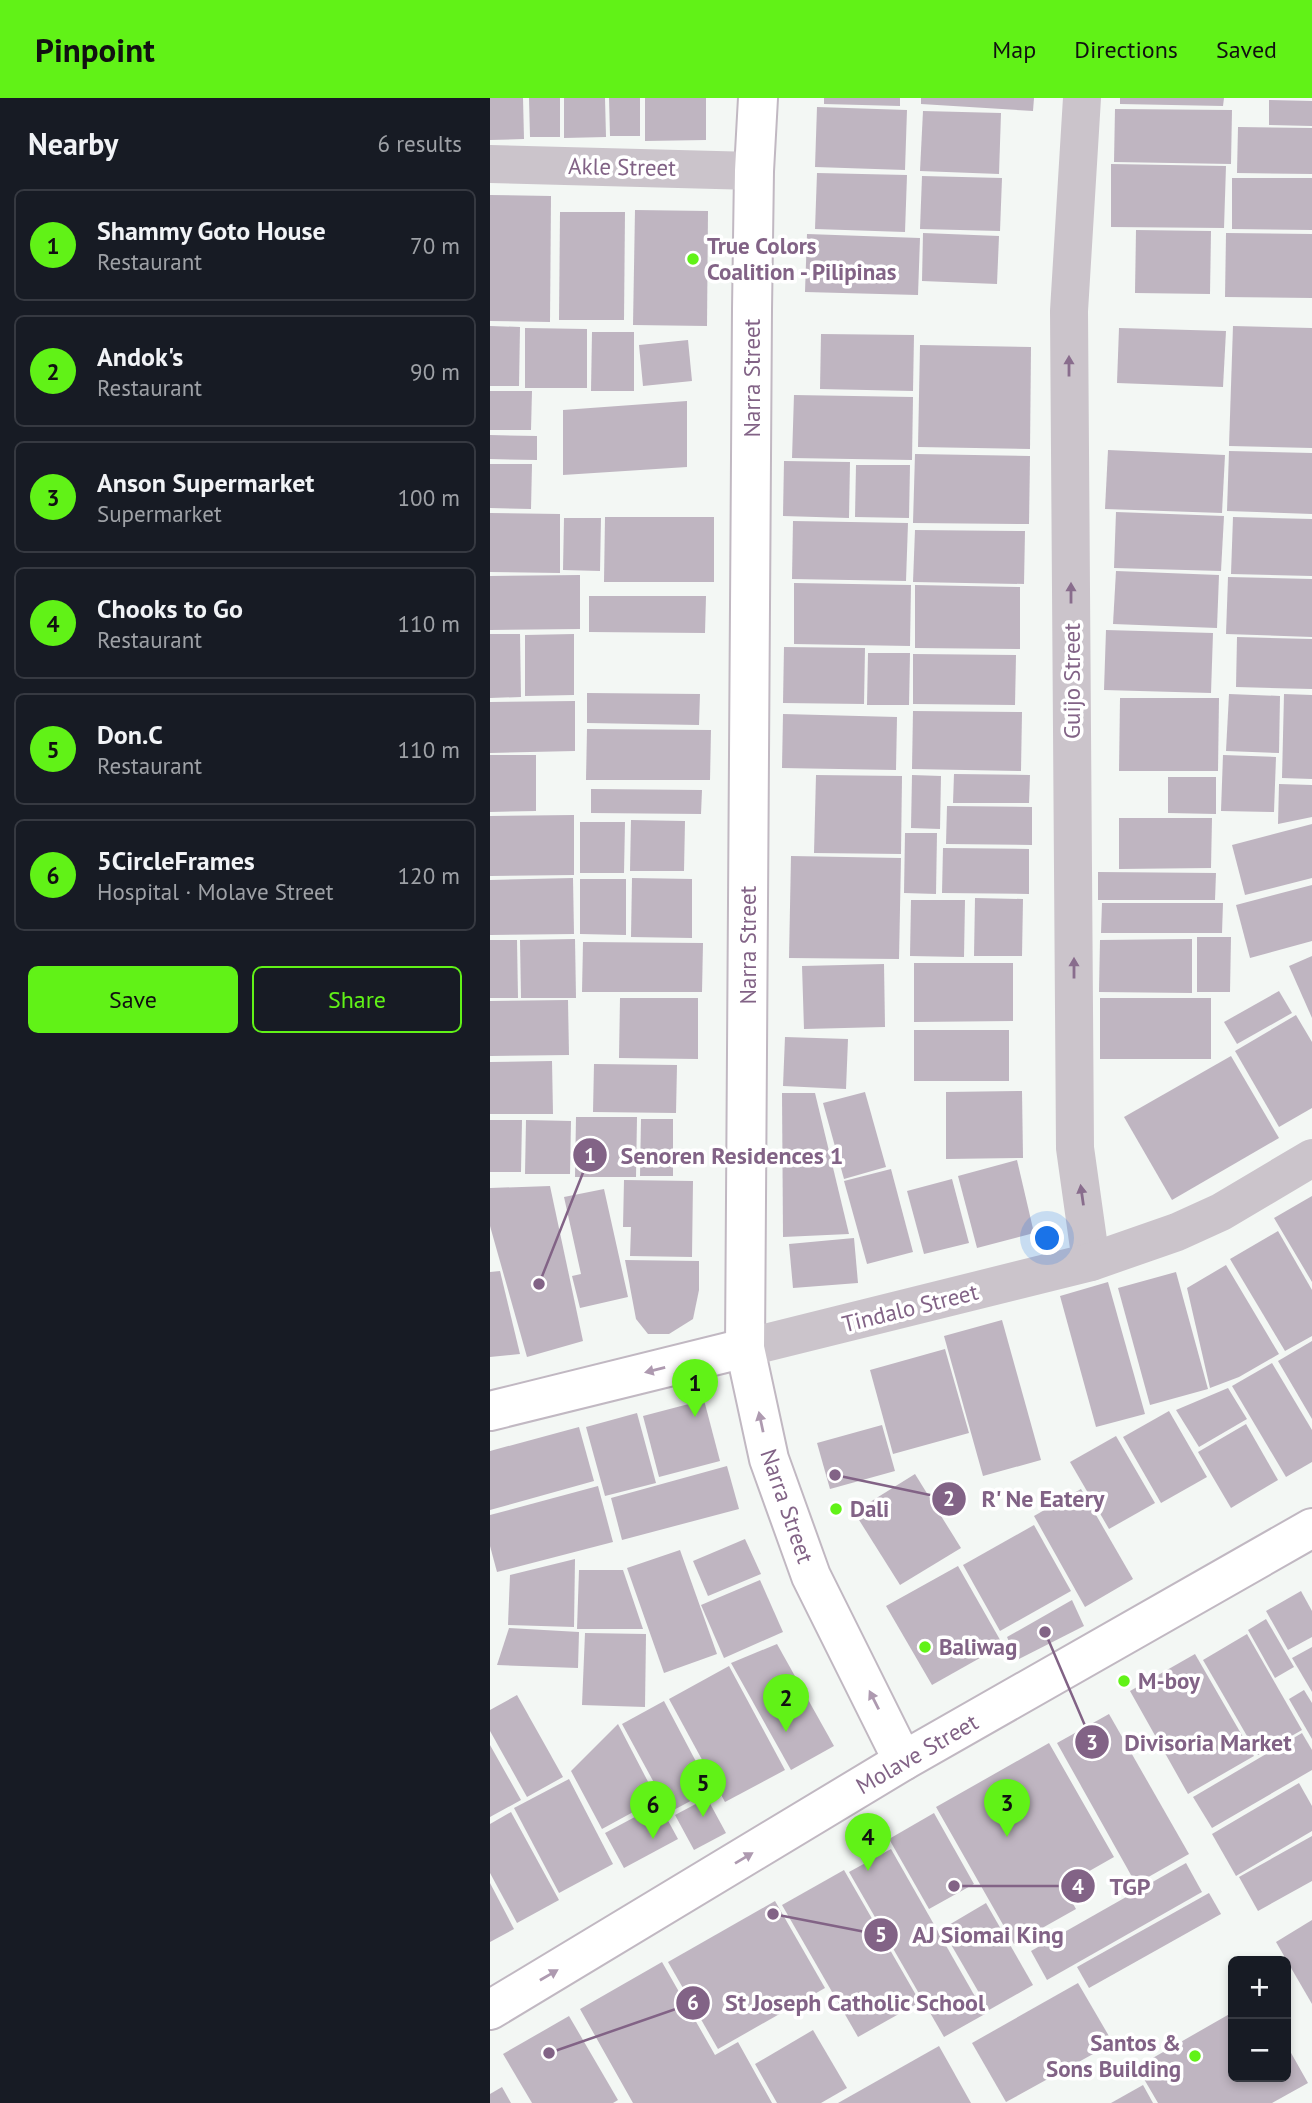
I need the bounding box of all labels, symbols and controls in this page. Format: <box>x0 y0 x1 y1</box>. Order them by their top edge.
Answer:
text: Pinpoint <box>35 28 155 71</box>
text: Map <box>992 34 1036 65</box>
text: Directions <box>1074 34 1178 65</box>
text: Saved <box>1216 34 1277 65</box>
text: Nearby <box>28 124 118 163</box>
text: 6 results <box>378 129 462 158</box>
street label: Akle Street <box>568 151 676 182</box>
text: Shammy Goto House <box>97 214 326 247</box>
text: 1 <box>46 231 60 260</box>
text: 70 m <box>410 231 460 260</box>
place label: True Colors Coalition - Pilipinas <box>707 231 897 286</box>
text: Restaurant <box>97 247 202 276</box>
marker: True Colors Coalition - Pilipinas <box>685 251 701 267</box>
street label: Narra Street <box>737 318 766 437</box>
text: Andok's <box>97 340 183 373</box>
one-way arrow <box>1063 355 1075 377</box>
text: 2 <box>46 357 60 386</box>
text: 90 m <box>410 357 460 386</box>
text: Restaurant <box>97 373 202 402</box>
text: Anson Supermarket <box>97 466 314 499</box>
text: 3 <box>46 483 60 512</box>
text: 100 m <box>398 483 460 512</box>
text: Supermarket <box>97 499 222 528</box>
one-way arrow <box>1065 582 1077 604</box>
text: Chooks to Go <box>97 592 243 625</box>
text: 4 <box>46 609 60 638</box>
text: 110 m <box>398 609 460 638</box>
street label: Guijo Street <box>1057 623 1086 739</box>
text: Restaurant <box>97 625 202 654</box>
text: Don.C <box>97 718 163 751</box>
text: 5 <box>46 735 60 764</box>
text: 110 m <box>398 735 460 764</box>
text: Restaurant <box>97 751 202 780</box>
text: 5CircleFrames <box>97 844 255 877</box>
text: 6 <box>46 861 60 890</box>
text: 120 m <box>398 861 460 890</box>
text: Hospital · Molave Street <box>97 877 333 906</box>
street label: Narra Street <box>733 885 762 1004</box>
one-way arrow <box>1068 956 1080 978</box>
button: Save <box>28 966 238 1033</box>
button: Share <box>252 966 462 1033</box>
callout: Senoren Residences 1 <box>572 1133 858 1178</box>
text: Senoren Residences 1 <box>621 1140 843 1171</box>
text: 1 <box>584 1142 596 1169</box>
one-way arrow <box>1076 1184 1087 1206</box>
your location <box>1030 1221 1064 1255</box>
street label: Tindalo Street <box>839 1277 981 1338</box>
pin: 1 <box>672 1359 718 1417</box>
one-way arrow <box>644 1365 666 1376</box>
one-way arrow <box>755 1411 766 1433</box>
street label: Narra Street <box>754 1445 821 1567</box>
callout: R' Ne Eatery <box>931 1476 1119 1521</box>
text: R' Ne Eatery <box>982 1483 1105 1514</box>
text: 2 <box>943 1485 955 1512</box>
place label: Dali <box>850 1494 889 1523</box>
marker: Dali <box>828 1501 844 1517</box>
place label: Baliwag <box>939 1632 1017 1661</box>
marker: Baliwag <box>917 1639 933 1655</box>
place label: M-boy <box>1138 1666 1201 1695</box>
marker: M-boy <box>1116 1673 1132 1689</box>
pin: 2 <box>763 1674 809 1732</box>
one-way arrow <box>868 1689 880 1709</box>
street label: Molave Street <box>851 1707 983 1800</box>
callout: Divisoria Market <box>1075 1720 1305 1765</box>
text: Divisoria Market <box>1124 1727 1292 1758</box>
text: 3 <box>1086 1729 1098 1756</box>
pin: 5 <box>680 1759 726 1817</box>
pin: 3 <box>984 1779 1030 1837</box>
pin: 6 <box>630 1781 676 1839</box>
pin: 4 <box>845 1813 891 1871</box>
one-way arrow <box>734 1851 753 1864</box>
callout: TGP <box>1061 1864 1165 1909</box>
text: TGP <box>1109 1871 1151 1902</box>
text: 4 <box>1072 1873 1084 1900</box>
callout: AJ Siomai King <box>864 1912 1078 1957</box>
text: AJ Siomai King <box>912 1919 1064 1950</box>
text: 5 <box>875 1921 887 1948</box>
map controls <box>1228 1956 1291 2082</box>
button: + <box>1228 1956 1291 2019</box>
one-way arrow <box>539 1970 559 1982</box>
callout: St Joseph Catholic School <box>675 1980 999 2025</box>
text: St Joseph Catholic School <box>725 1987 986 2018</box>
text: 6 <box>687 1989 699 2016</box>
button: − <box>1228 2019 1291 2082</box>
place label: Santos & Sons Building <box>1046 2028 1181 2083</box>
marker: Santos & Sons Building <box>1187 2048 1203 2064</box>

